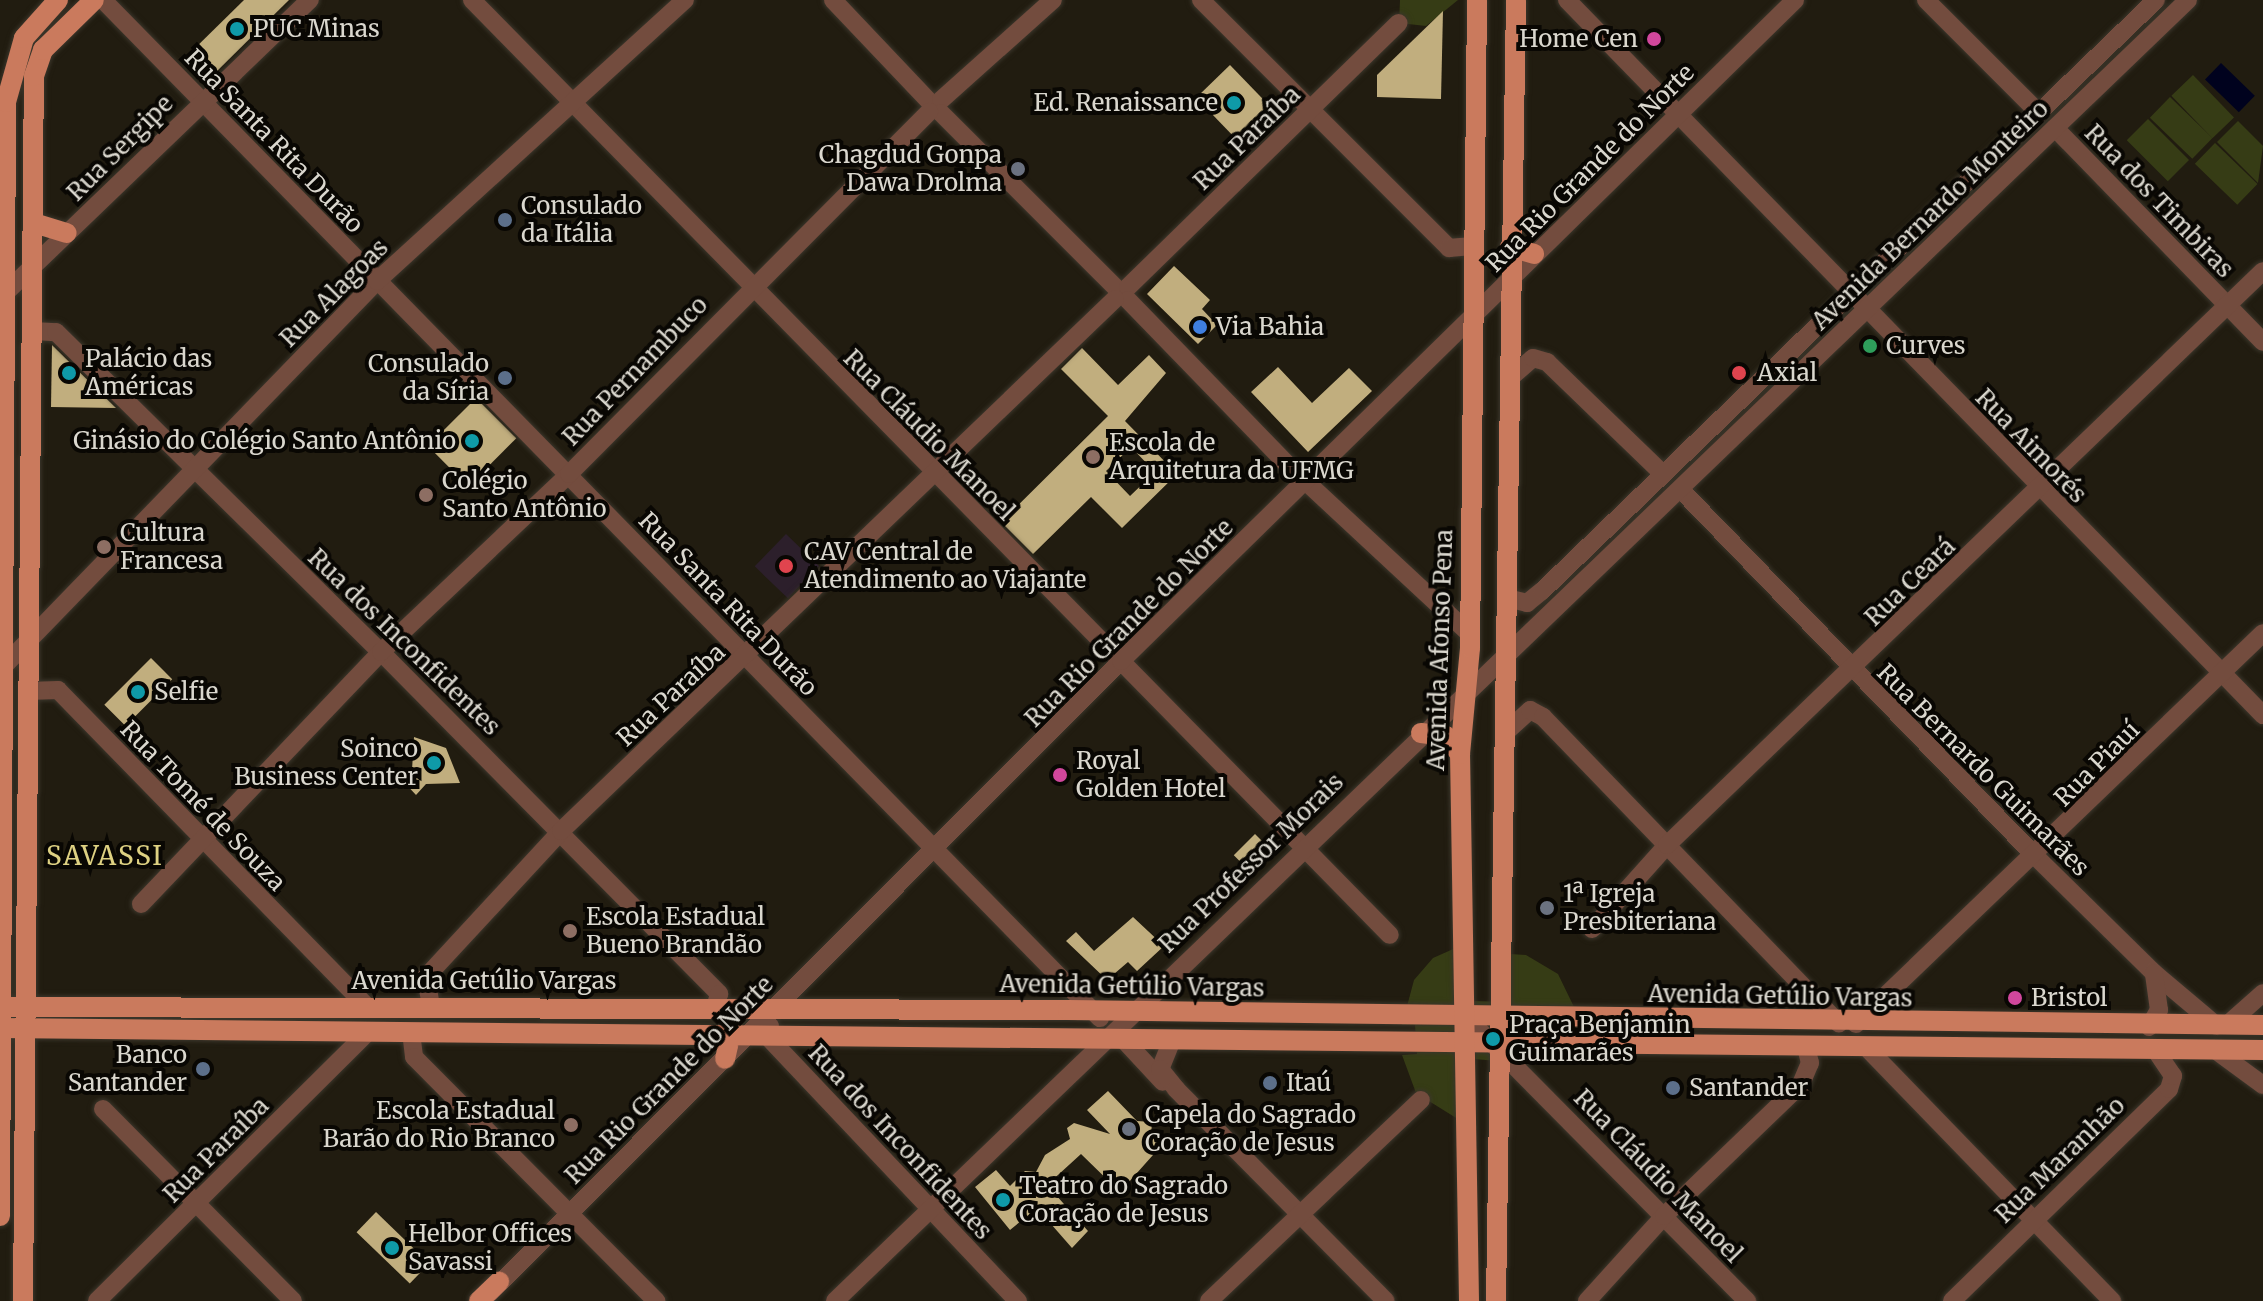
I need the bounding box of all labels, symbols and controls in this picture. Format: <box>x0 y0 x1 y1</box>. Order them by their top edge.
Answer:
place label: PUC Minas <box>253 15 380 43</box>
marker: PUC Minas <box>228 20 246 38</box>
place label: Home Cen <box>1519 25 1638 53</box>
marker: Home Cen <box>1645 30 1663 48</box>
street label: Rua Santa Rita Durão <box>179 43 369 239</box>
street label: Rua Rio Grande do Norte <box>1480 58 1700 278</box>
street label: Rua Paraíba <box>1188 80 1306 196</box>
street label: Rua Sergipe <box>61 89 179 207</box>
place label: Ed. Renaissance <box>1034 89 1218 117</box>
marker: Ed. Renaissance <box>1225 94 1243 112</box>
street label: Avenida Bernardo Monteiro <box>1806 94 2054 336</box>
street label: Rua dos Timbiras <box>2079 119 2239 283</box>
place label: Chagdud Gonpa Dawa Drolma <box>819 141 1002 197</box>
marker: Chagdud Gonpa Dawa Drolma <box>1009 160 1027 178</box>
place label: Consulado da Itália <box>521 192 642 248</box>
marker: Consulado da Itália <box>496 211 514 229</box>
street label: Rua Alagoas <box>274 233 394 353</box>
street label: Rua Pernambuco <box>557 291 713 451</box>
place label: Via Bahia <box>1216 313 1324 341</box>
marker: Via Bahia <box>1191 318 1209 336</box>
place label: Curves <box>1886 332 1966 360</box>
marker: Curves <box>1861 337 1879 355</box>
street label: Rua Cláudio Manoel <box>838 344 1020 526</box>
place label: Palácio das Américas <box>85 345 212 401</box>
place label: Consulado da Síria <box>368 350 489 406</box>
place label: Axial <box>1757 359 1817 387</box>
marker: Axial <box>1728 362 1750 384</box>
marker: Palácio das Américas <box>60 364 78 382</box>
marker: Consulado da Síria <box>496 369 514 387</box>
street label: Rua Aimorés <box>1970 383 2092 509</box>
place label: Ginásio do Colégio Santo Antônio <box>73 427 456 455</box>
place label: Escola de Arquitetura da UFMG <box>1109 429 1354 485</box>
marker: Ginásio do Colégio Santo Antônio <box>463 432 481 450</box>
marker: Escola de Arquitetura da UFMG <box>1084 448 1102 466</box>
place label: Colégio Santo Antônio <box>442 467 607 523</box>
marker: Colégio Santo Antônio <box>417 486 435 504</box>
street label: Rua Santa Rita Durão <box>633 506 823 702</box>
street label: Rua Rio Grande do Norte <box>1019 513 1239 733</box>
place label: Cultura Francesa <box>120 519 223 575</box>
street label: Avenida Afonso Pena <box>1421 529 1459 771</box>
street label: Rua Ceará <box>1859 532 1961 632</box>
marker: Cultura Francesa <box>95 538 113 556</box>
place label: CAV Central de Atendimento ao Viajante <box>804 538 1086 594</box>
street label: Rua dos Inconfidentes <box>302 543 506 741</box>
marker: CAV Central de Atendimento ao Viajante <box>775 555 797 577</box>
street label: Rua Paraíba <box>611 638 731 752</box>
street label: Rua Bernardo Guimarães <box>1871 658 2095 882</box>
place label: Selfie <box>154 678 218 706</box>
marker: Selfie <box>129 683 147 701</box>
street label: Rua Tomé de Souza <box>115 715 291 897</box>
street label: Rua Piauí <box>2049 716 2145 812</box>
place label: Soinco Business Center <box>234 735 418 791</box>
place label: Royal Golden Hotel <box>1076 747 1226 803</box>
marker: Soinco Business Center <box>425 754 443 772</box>
marker: Royal Golden Hotel <box>1051 766 1069 784</box>
street label: Rua Professor Morais <box>1153 767 1349 959</box>
district label: SAVASSI <box>46 840 164 872</box>
place label: 1ª Igreja Presbiteriana <box>1563 880 1716 936</box>
marker: 1ª Igreja Presbiteriana <box>1538 899 1556 917</box>
place label: Escola Estadual Bueno Brandão <box>586 903 765 959</box>
marker: Escola Estadual Bueno Brandão <box>561 922 579 940</box>
street label: Avenida Getúlio Vargas <box>352 967 616 995</box>
street label: Avenida Getúlio Vargas <box>999 969 1265 1003</box>
street label: Rua Rio Grande do Norte <box>559 970 779 1190</box>
street label: Avenida Getúlio Vargas <box>1647 979 1913 1013</box>
place label: Bristol <box>2031 984 2108 1012</box>
marker: Bristol <box>2006 989 2024 1007</box>
place label: Praça Benjamin Guimarães <box>1509 1011 1691 1067</box>
marker: Praça Benjamin Guimarães <box>1484 1030 1502 1048</box>
street label: Rua dos Inconfidentes <box>802 1039 998 1245</box>
place label: Banco Santander <box>68 1041 187 1097</box>
marker: Banco Santander <box>194 1060 212 1078</box>
place label: Itaú <box>1286 1069 1331 1097</box>
marker: Itaú <box>1261 1074 1279 1092</box>
place label: Santander <box>1689 1074 1808 1102</box>
marker: Santander <box>1664 1079 1682 1097</box>
street label: Rua Cláudio Manoel <box>1568 1083 1748 1269</box>
street label: Rua Paraíba <box>157 1091 275 1209</box>
street label: Rua Maranhão <box>1989 1091 2131 1229</box>
place label: Escola Estadual Barão do Rio Branco <box>323 1097 555 1153</box>
place label: Capela do Sagrado Coração de Jesus <box>1145 1101 1356 1157</box>
marker: Escola Estadual Barão do Rio Branco <box>562 1116 580 1134</box>
marker: Capela do Sagrado Coração de Jesus <box>1120 1120 1138 1138</box>
place label: Teatro do Sagrado Coração de Jesus <box>1019 1172 1228 1228</box>
marker: Teatro do Sagrado Coração de Jesus <box>994 1191 1012 1209</box>
place label: Helbor Offices Savassi <box>408 1220 572 1276</box>
marker: Helbor Offices Savassi <box>383 1239 401 1257</box>

